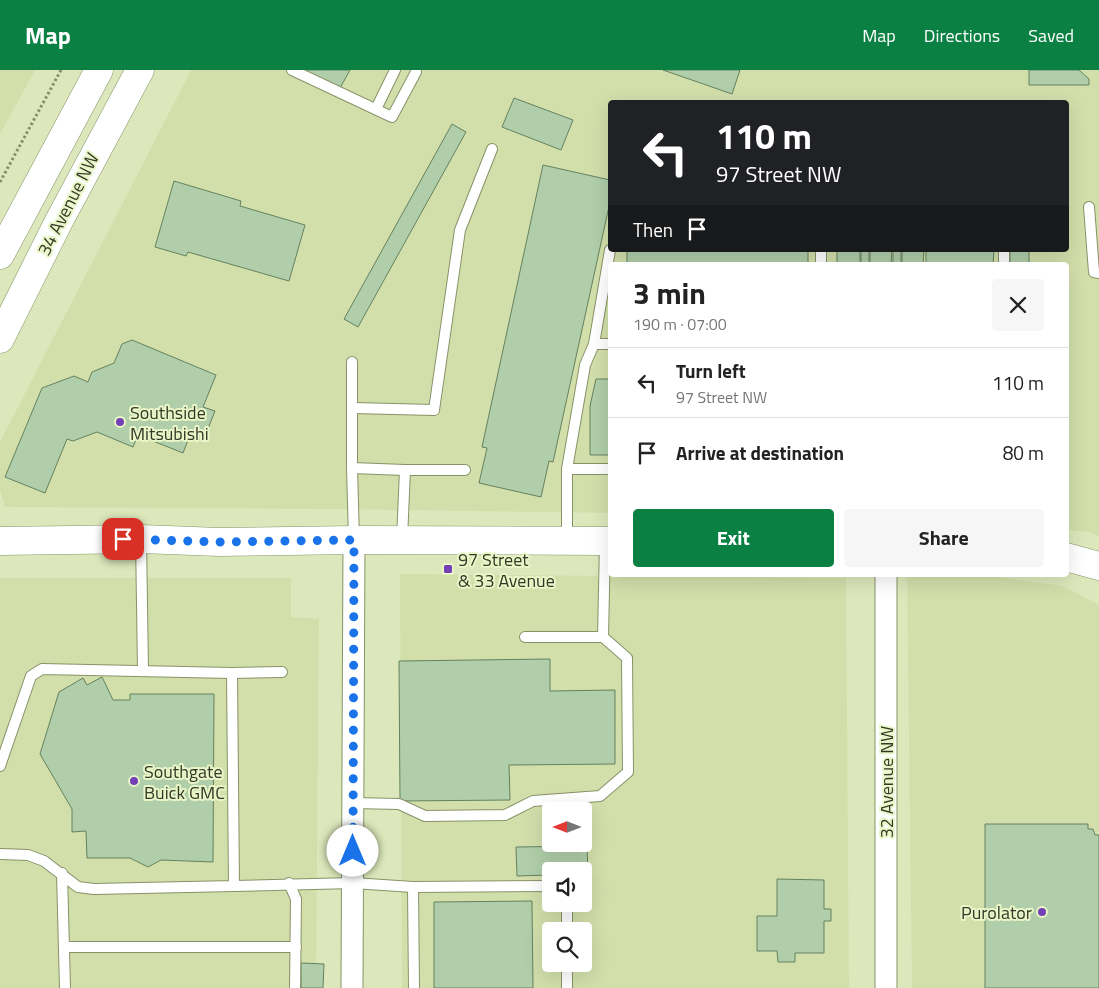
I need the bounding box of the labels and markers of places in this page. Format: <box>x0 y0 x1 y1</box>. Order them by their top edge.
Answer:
place label: Southside Mitsubishi <box>130 399 209 447</box>
marker: Southside Mitsubishi <box>114 416 126 428</box>
pin <box>102 518 144 560</box>
place label: 97 Street & 33 Avenue <box>458 546 555 594</box>
marker: 97 Street & 33 Avenue <box>442 563 454 575</box>
place label: Southgate Buick GMC <box>144 758 225 806</box>
marker: Southgate Buick GMC <box>128 775 140 787</box>
place label: Purolator <box>961 899 1032 926</box>
marker: Purolator <box>1036 906 1048 918</box>

